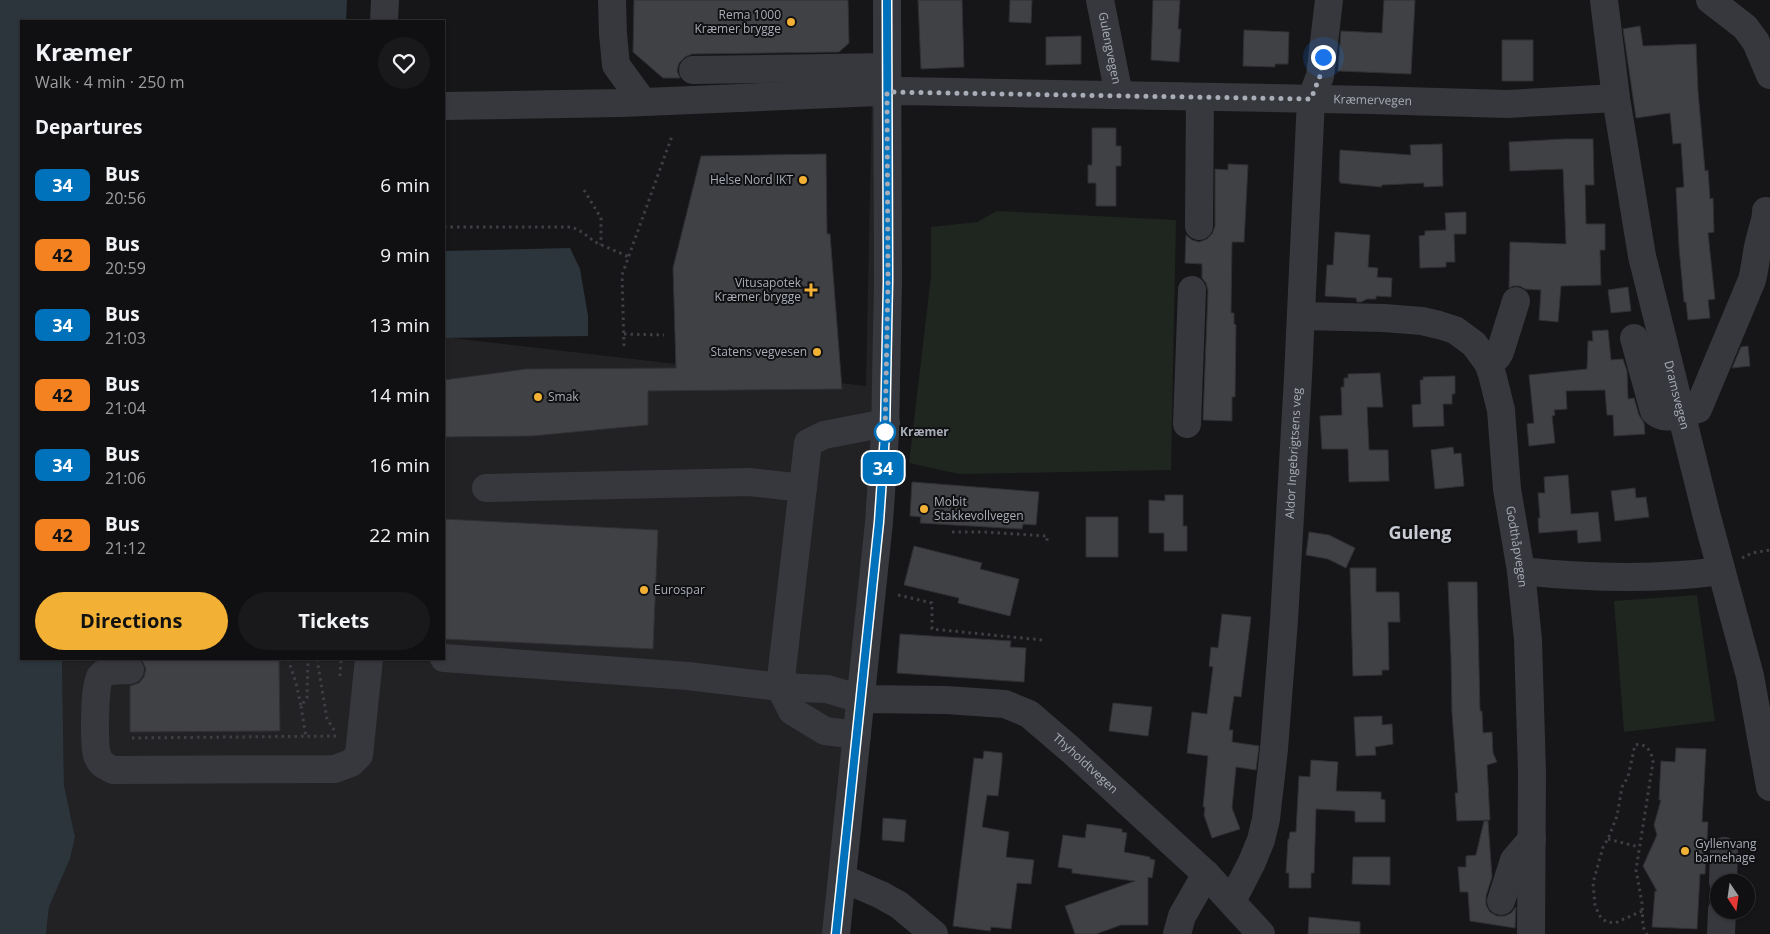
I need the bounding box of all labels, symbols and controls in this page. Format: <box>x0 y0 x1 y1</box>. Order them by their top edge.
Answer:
place label: Rema 1000 Kræmer brygge <box>695 6 781 37</box>
street label: Gulengvegen <box>1095 10 1126 85</box>
marker: Rema 1000 Kræmer brygge <box>785 16 797 28</box>
text: Kræmer <box>35 35 133 68</box>
button: heart <box>378 37 430 89</box>
your location <box>1311 45 1336 70</box>
text: Walk · 4 min · 250 m <box>35 71 185 93</box>
street label: Kræmervegen <box>1333 90 1412 109</box>
text: Departures <box>35 114 142 140</box>
text: Bus <box>105 161 140 187</box>
place label: Helse Nord IKT <box>710 171 793 188</box>
text: 6 min <box>380 172 430 198</box>
text: 34 <box>52 173 73 197</box>
marker: Helse Nord IKT <box>797 174 809 186</box>
text: 20:56 <box>105 187 146 209</box>
text: Bus <box>105 231 140 257</box>
text: 9 min <box>380 242 430 268</box>
text: 42 <box>52 243 73 267</box>
text: 20:59 <box>105 257 146 279</box>
place label: Vitusapotek Kræmer brygge <box>715 274 802 305</box>
marker: Vitusapotek Kræmer brygge <box>805 284 817 296</box>
text: Bus <box>105 301 140 327</box>
text: 13 min <box>369 312 430 338</box>
text: 34 <box>52 313 73 337</box>
text: 21:03 <box>105 327 146 349</box>
place label: Statens vegvesen <box>710 343 807 360</box>
marker: Statens vegvesen <box>811 346 823 358</box>
street label: Dramsvegen <box>1660 359 1694 431</box>
text: Bus <box>105 371 140 397</box>
text: 14 min <box>369 382 430 408</box>
text: 42 <box>52 383 73 407</box>
street label: Aldor Ingebrigtsens veg <box>1281 387 1305 519</box>
place label: Smak <box>548 388 579 405</box>
marker: Smak <box>532 391 544 403</box>
text: 21:04 <box>105 397 146 419</box>
marker: Kræmer <box>874 421 896 443</box>
place label: Kræmer <box>900 423 949 440</box>
text: Bus <box>105 441 140 467</box>
text: 16 min <box>369 452 430 478</box>
line badge: 34 <box>860 452 906 484</box>
text: 34 <box>52 453 73 477</box>
text: 34 <box>873 456 893 480</box>
text: 21:06 <box>105 467 146 489</box>
place label: Mobit Stakkevollvegen <box>934 493 1024 524</box>
marker: Mobit Stakkevollvegen <box>918 503 930 515</box>
street label: Godthåpvegen <box>1502 504 1532 588</box>
text: Bus <box>105 511 140 537</box>
district label: Guleng <box>1389 520 1452 544</box>
text: 22 min <box>369 522 430 548</box>
text: 42 <box>52 523 73 547</box>
text: 21:12 <box>105 537 146 559</box>
place label: Eurospar <box>654 581 705 598</box>
marker: Eurospar <box>638 584 650 596</box>
button: Directions <box>35 592 228 650</box>
button: Tickets <box>238 592 430 650</box>
street label: Thyholdtvegen <box>1049 729 1122 797</box>
place label: Gyllenvang barnehage <box>1695 835 1757 866</box>
marker: Gyllenvang barnehage <box>1679 845 1691 857</box>
north arrow <box>1710 874 1755 919</box>
map controls <box>1710 874 1755 919</box>

